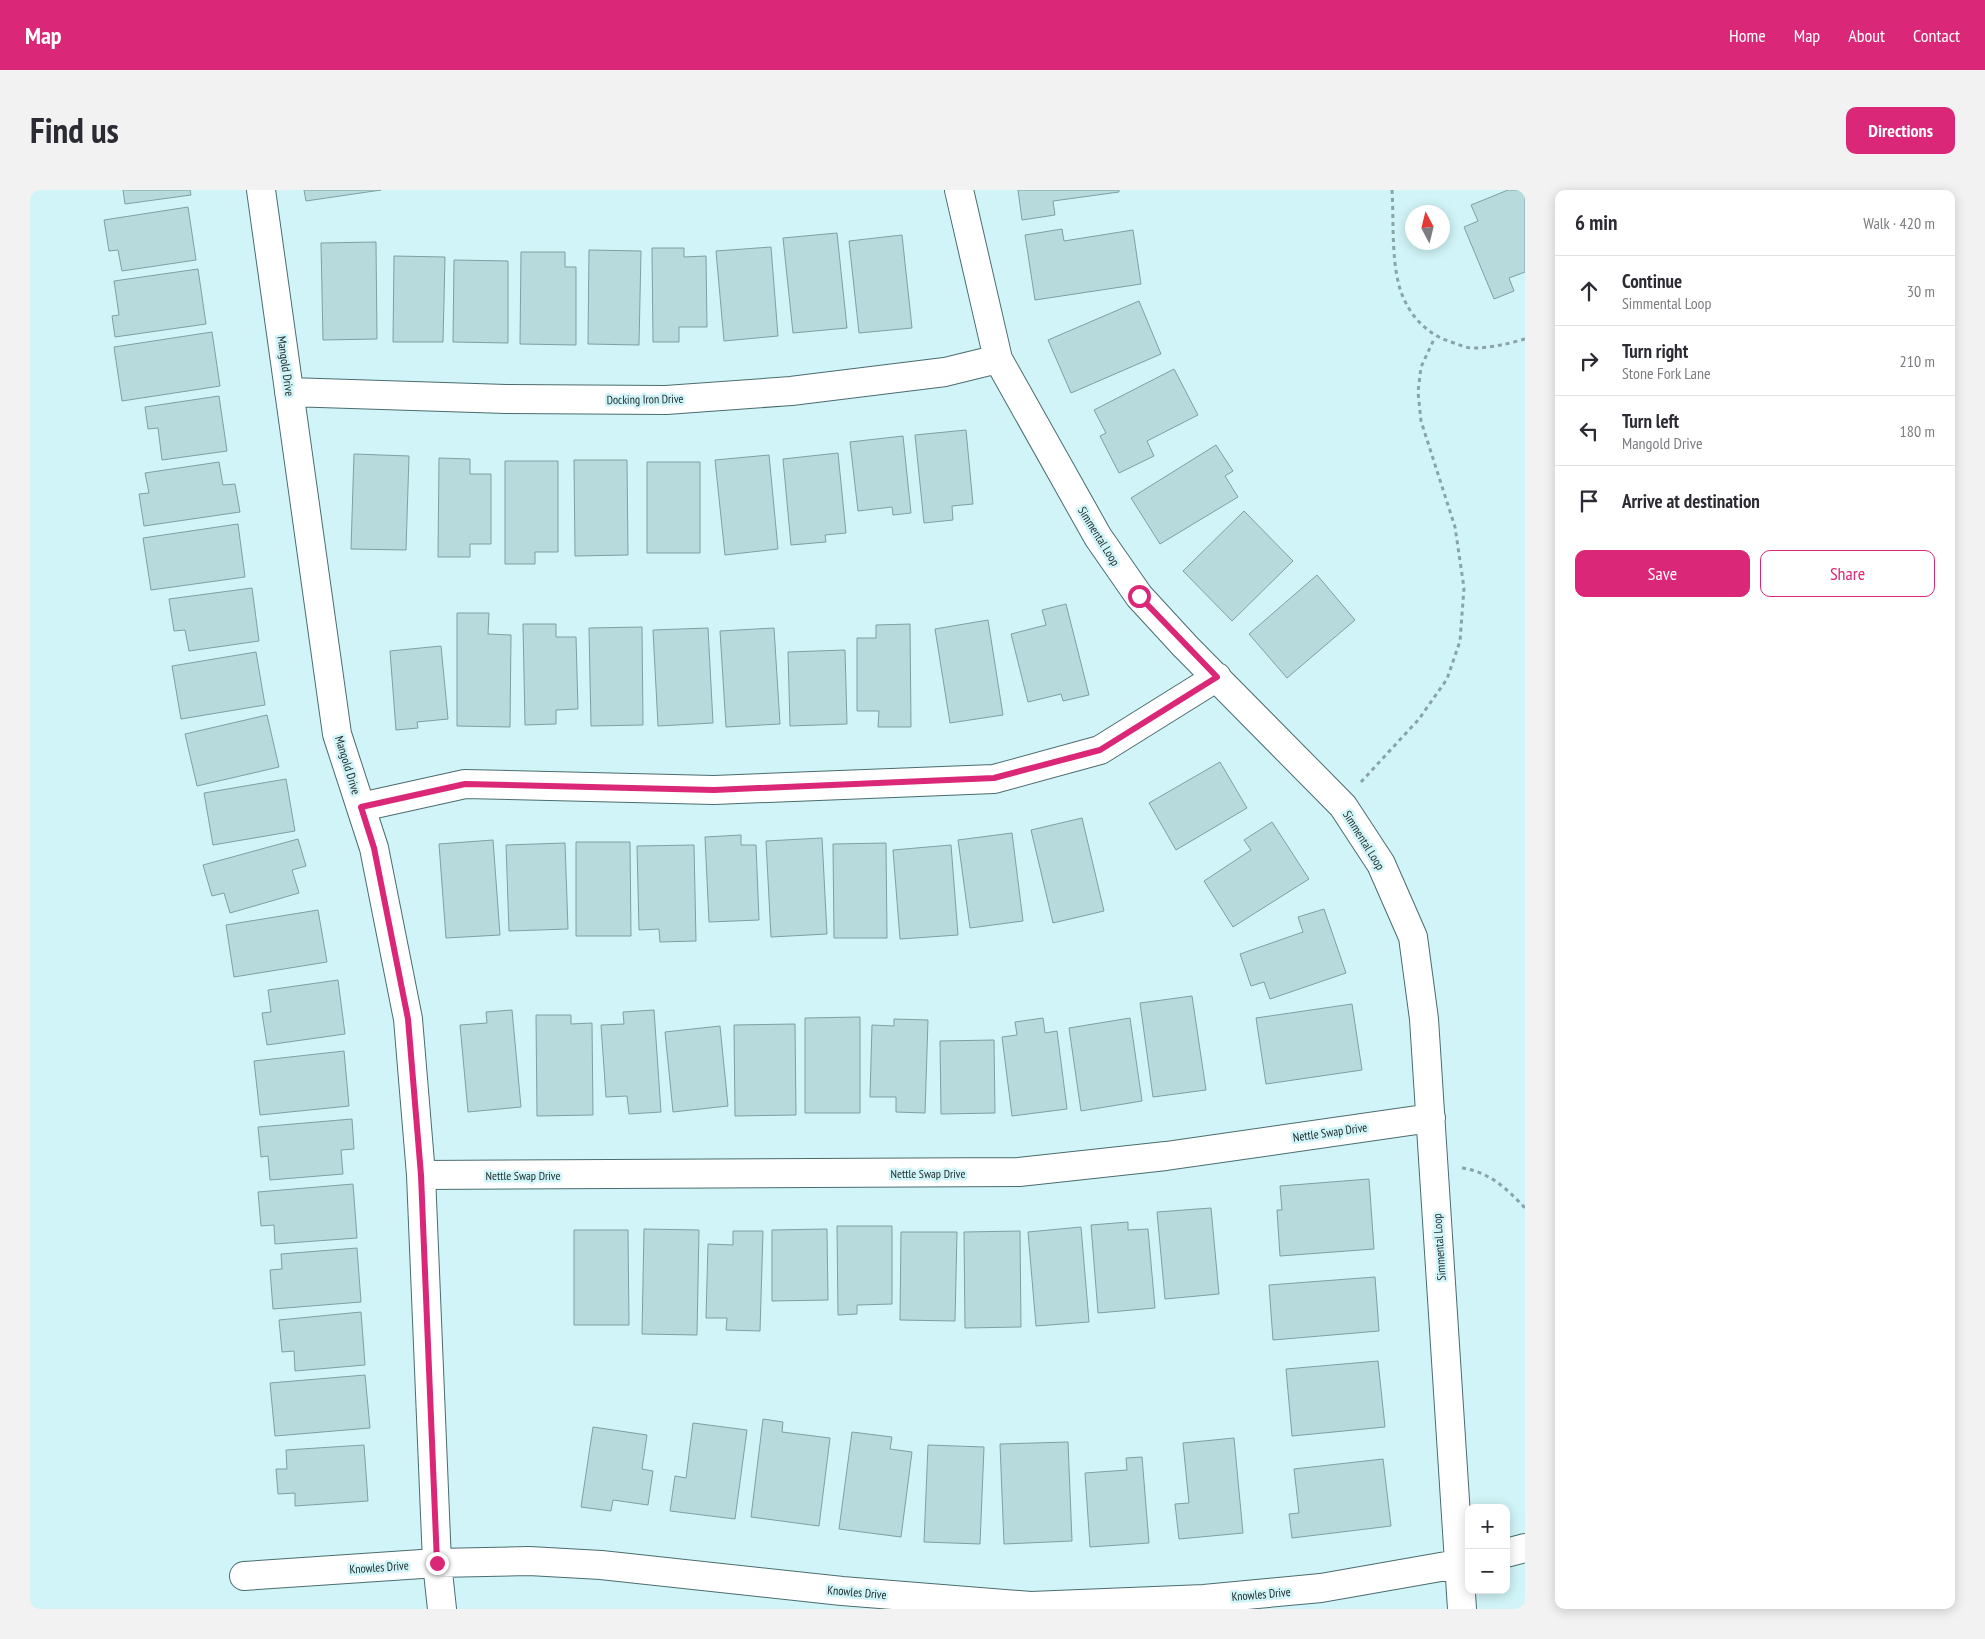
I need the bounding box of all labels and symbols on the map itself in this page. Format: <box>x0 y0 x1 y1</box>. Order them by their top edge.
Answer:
north arrow <box>1405 205 1450 250</box>
street label: Mangold Drive <box>274 335 298 397</box>
street label: Docking Iron Drive <box>606 391 684 407</box>
street label: Simmental Loop <box>1075 504 1123 568</box>
route start <box>1128 585 1151 608</box>
street label: Mangold Drive <box>332 734 364 796</box>
street label: Simmental Loop <box>1340 808 1388 872</box>
street label: Nettle Swap Drive <box>1292 1119 1368 1145</box>
street label: Nettle Swap Drive <box>891 1166 965 1181</box>
street label: Nettle Swap Drive <box>486 1168 560 1183</box>
street label: Simmental Loop <box>1429 1213 1449 1281</box>
route end <box>426 1552 449 1575</box>
street label: Knowles Drive <box>349 1557 409 1577</box>
street label: Knowles Drive <box>827 1582 887 1602</box>
street label: Knowles Drive <box>1231 1584 1291 1604</box>

